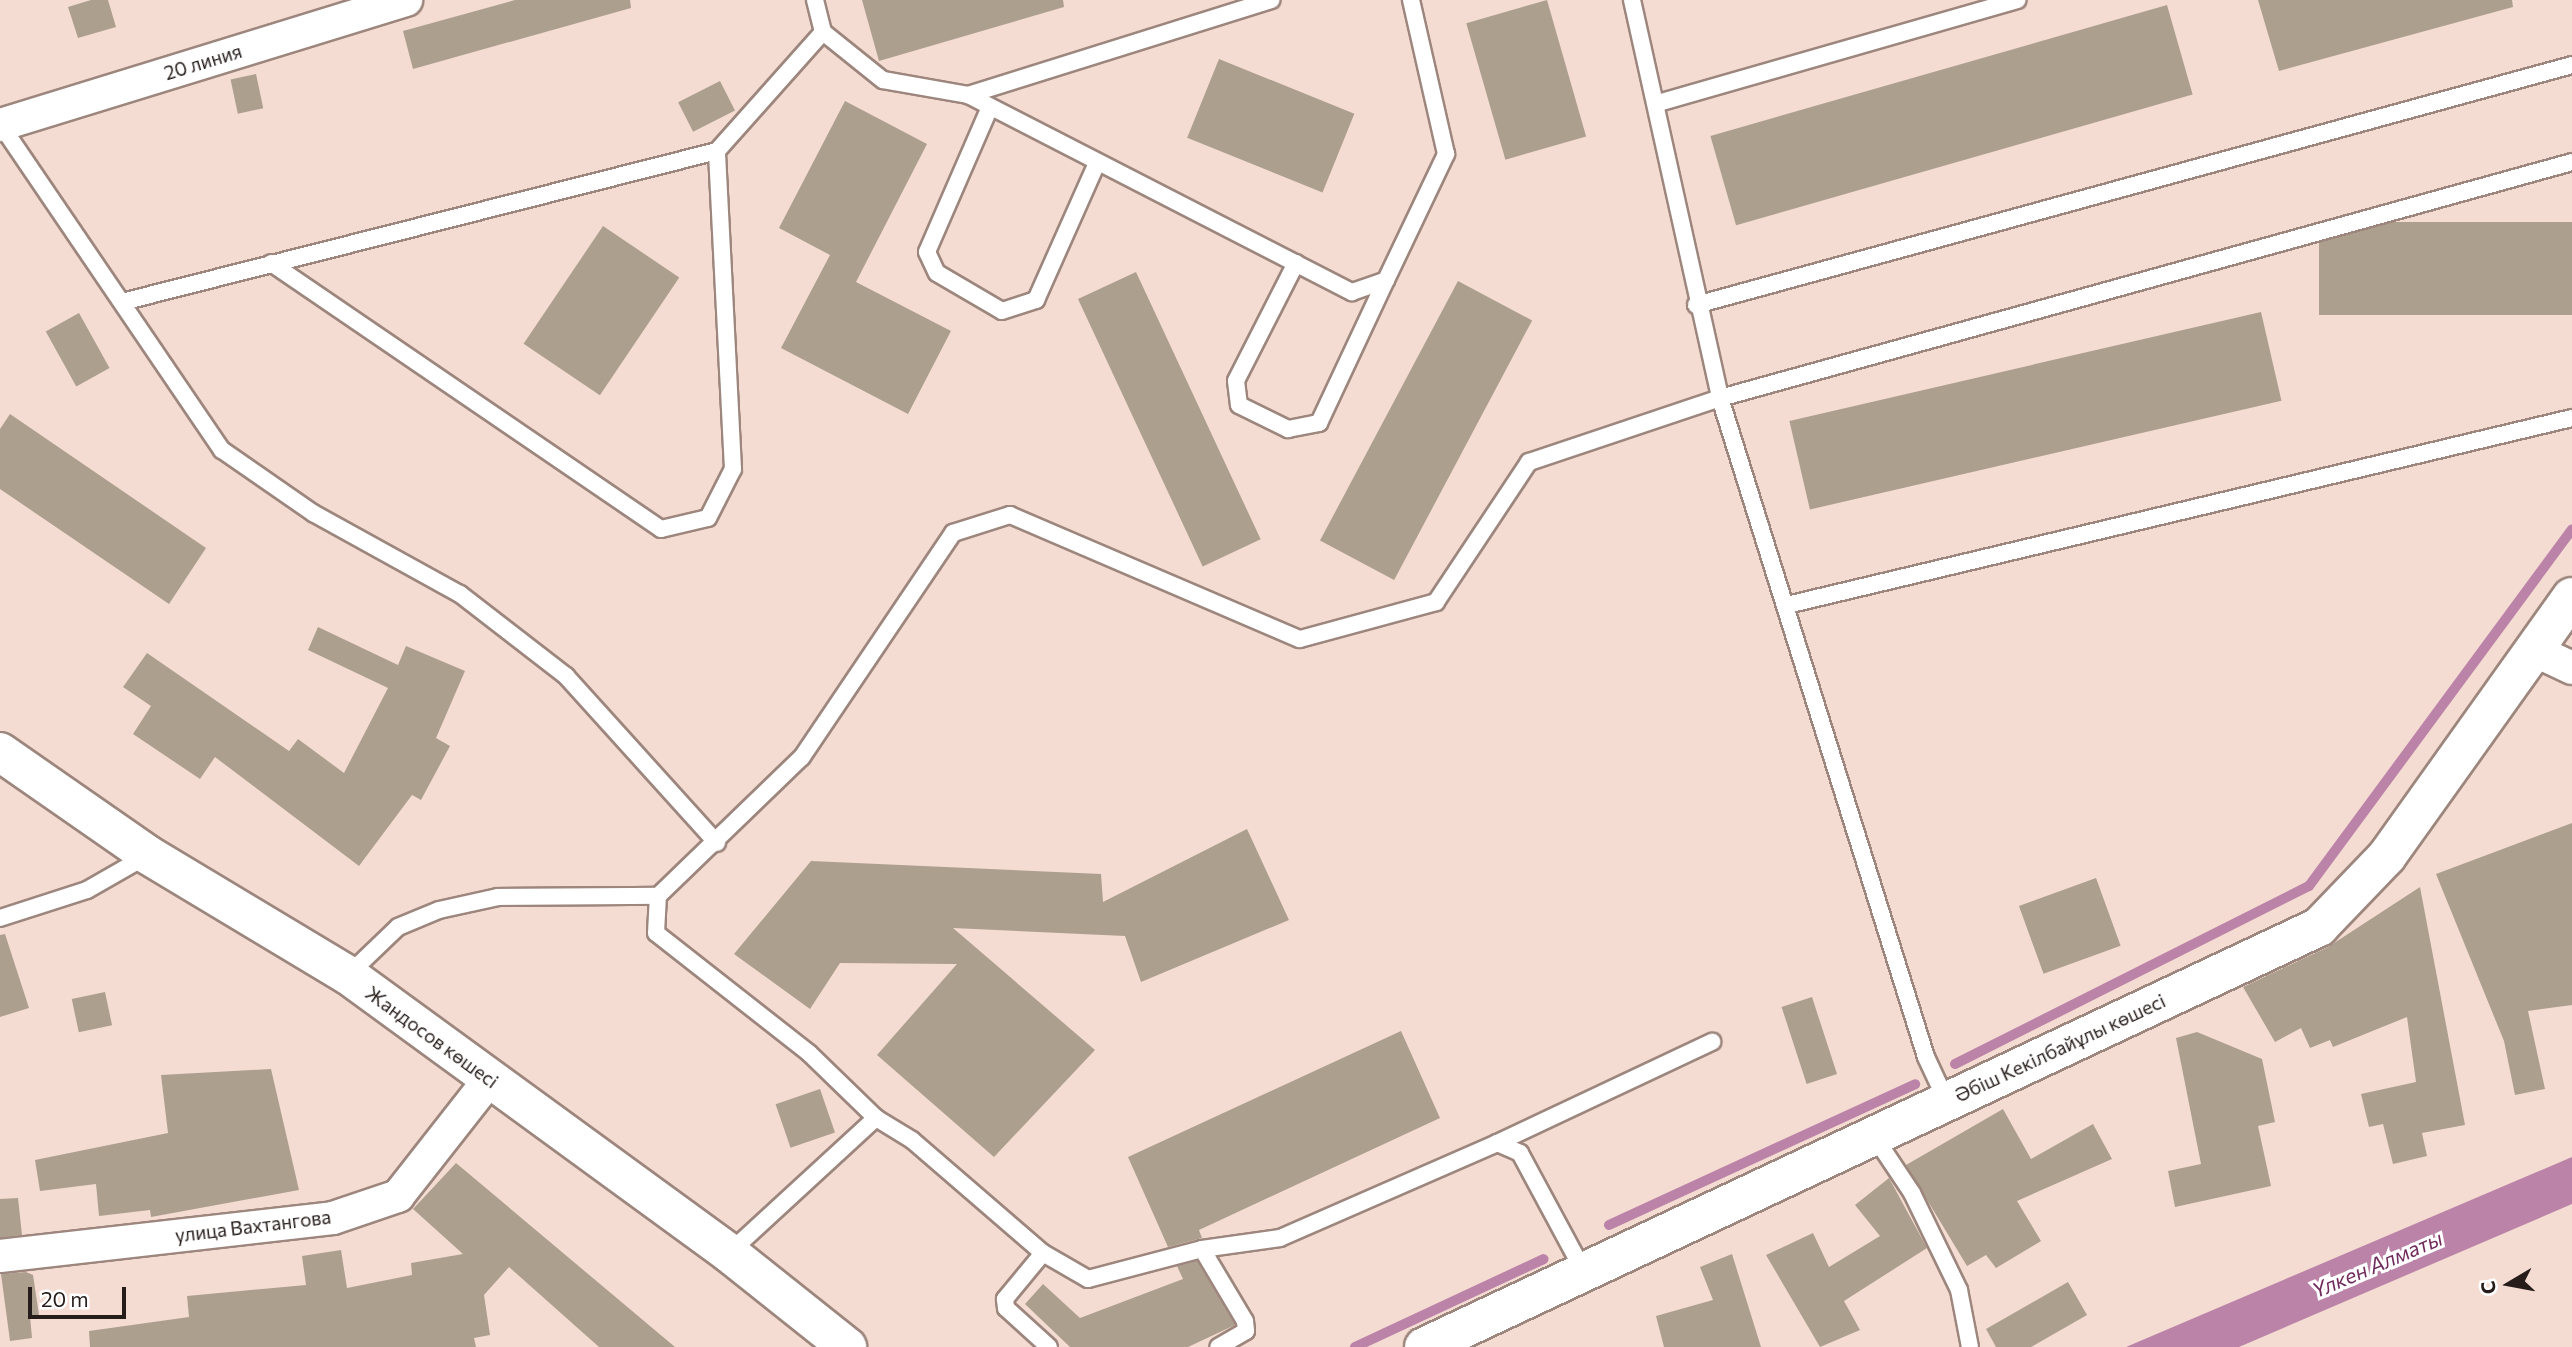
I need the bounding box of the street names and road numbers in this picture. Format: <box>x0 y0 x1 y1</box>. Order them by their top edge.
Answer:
street label: 20 линия <box>161 39 245 85</box>
street label: Жандосов көшесі <box>361 981 503 1093</box>
street label: Әбіш Кекілбайұлы көшесі <box>1951 989 2169 1107</box>
street label: улица Вахтангова <box>174 1205 332 1247</box>

